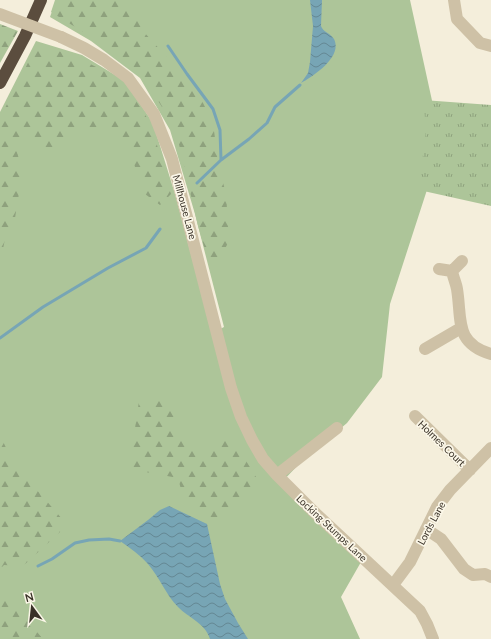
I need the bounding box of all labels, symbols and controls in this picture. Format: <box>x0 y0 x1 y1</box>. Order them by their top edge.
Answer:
street label: Millhouse Lane <box>171 173 199 241</box>
street label: Holmes Court <box>416 418 468 469</box>
street label: Locking Stumps Lane <box>294 492 370 564</box>
street label: Lords Lane <box>415 499 447 547</box>
north arrow <box>12 587 52 627</box>
text: N <box>24 589 35 604</box>

